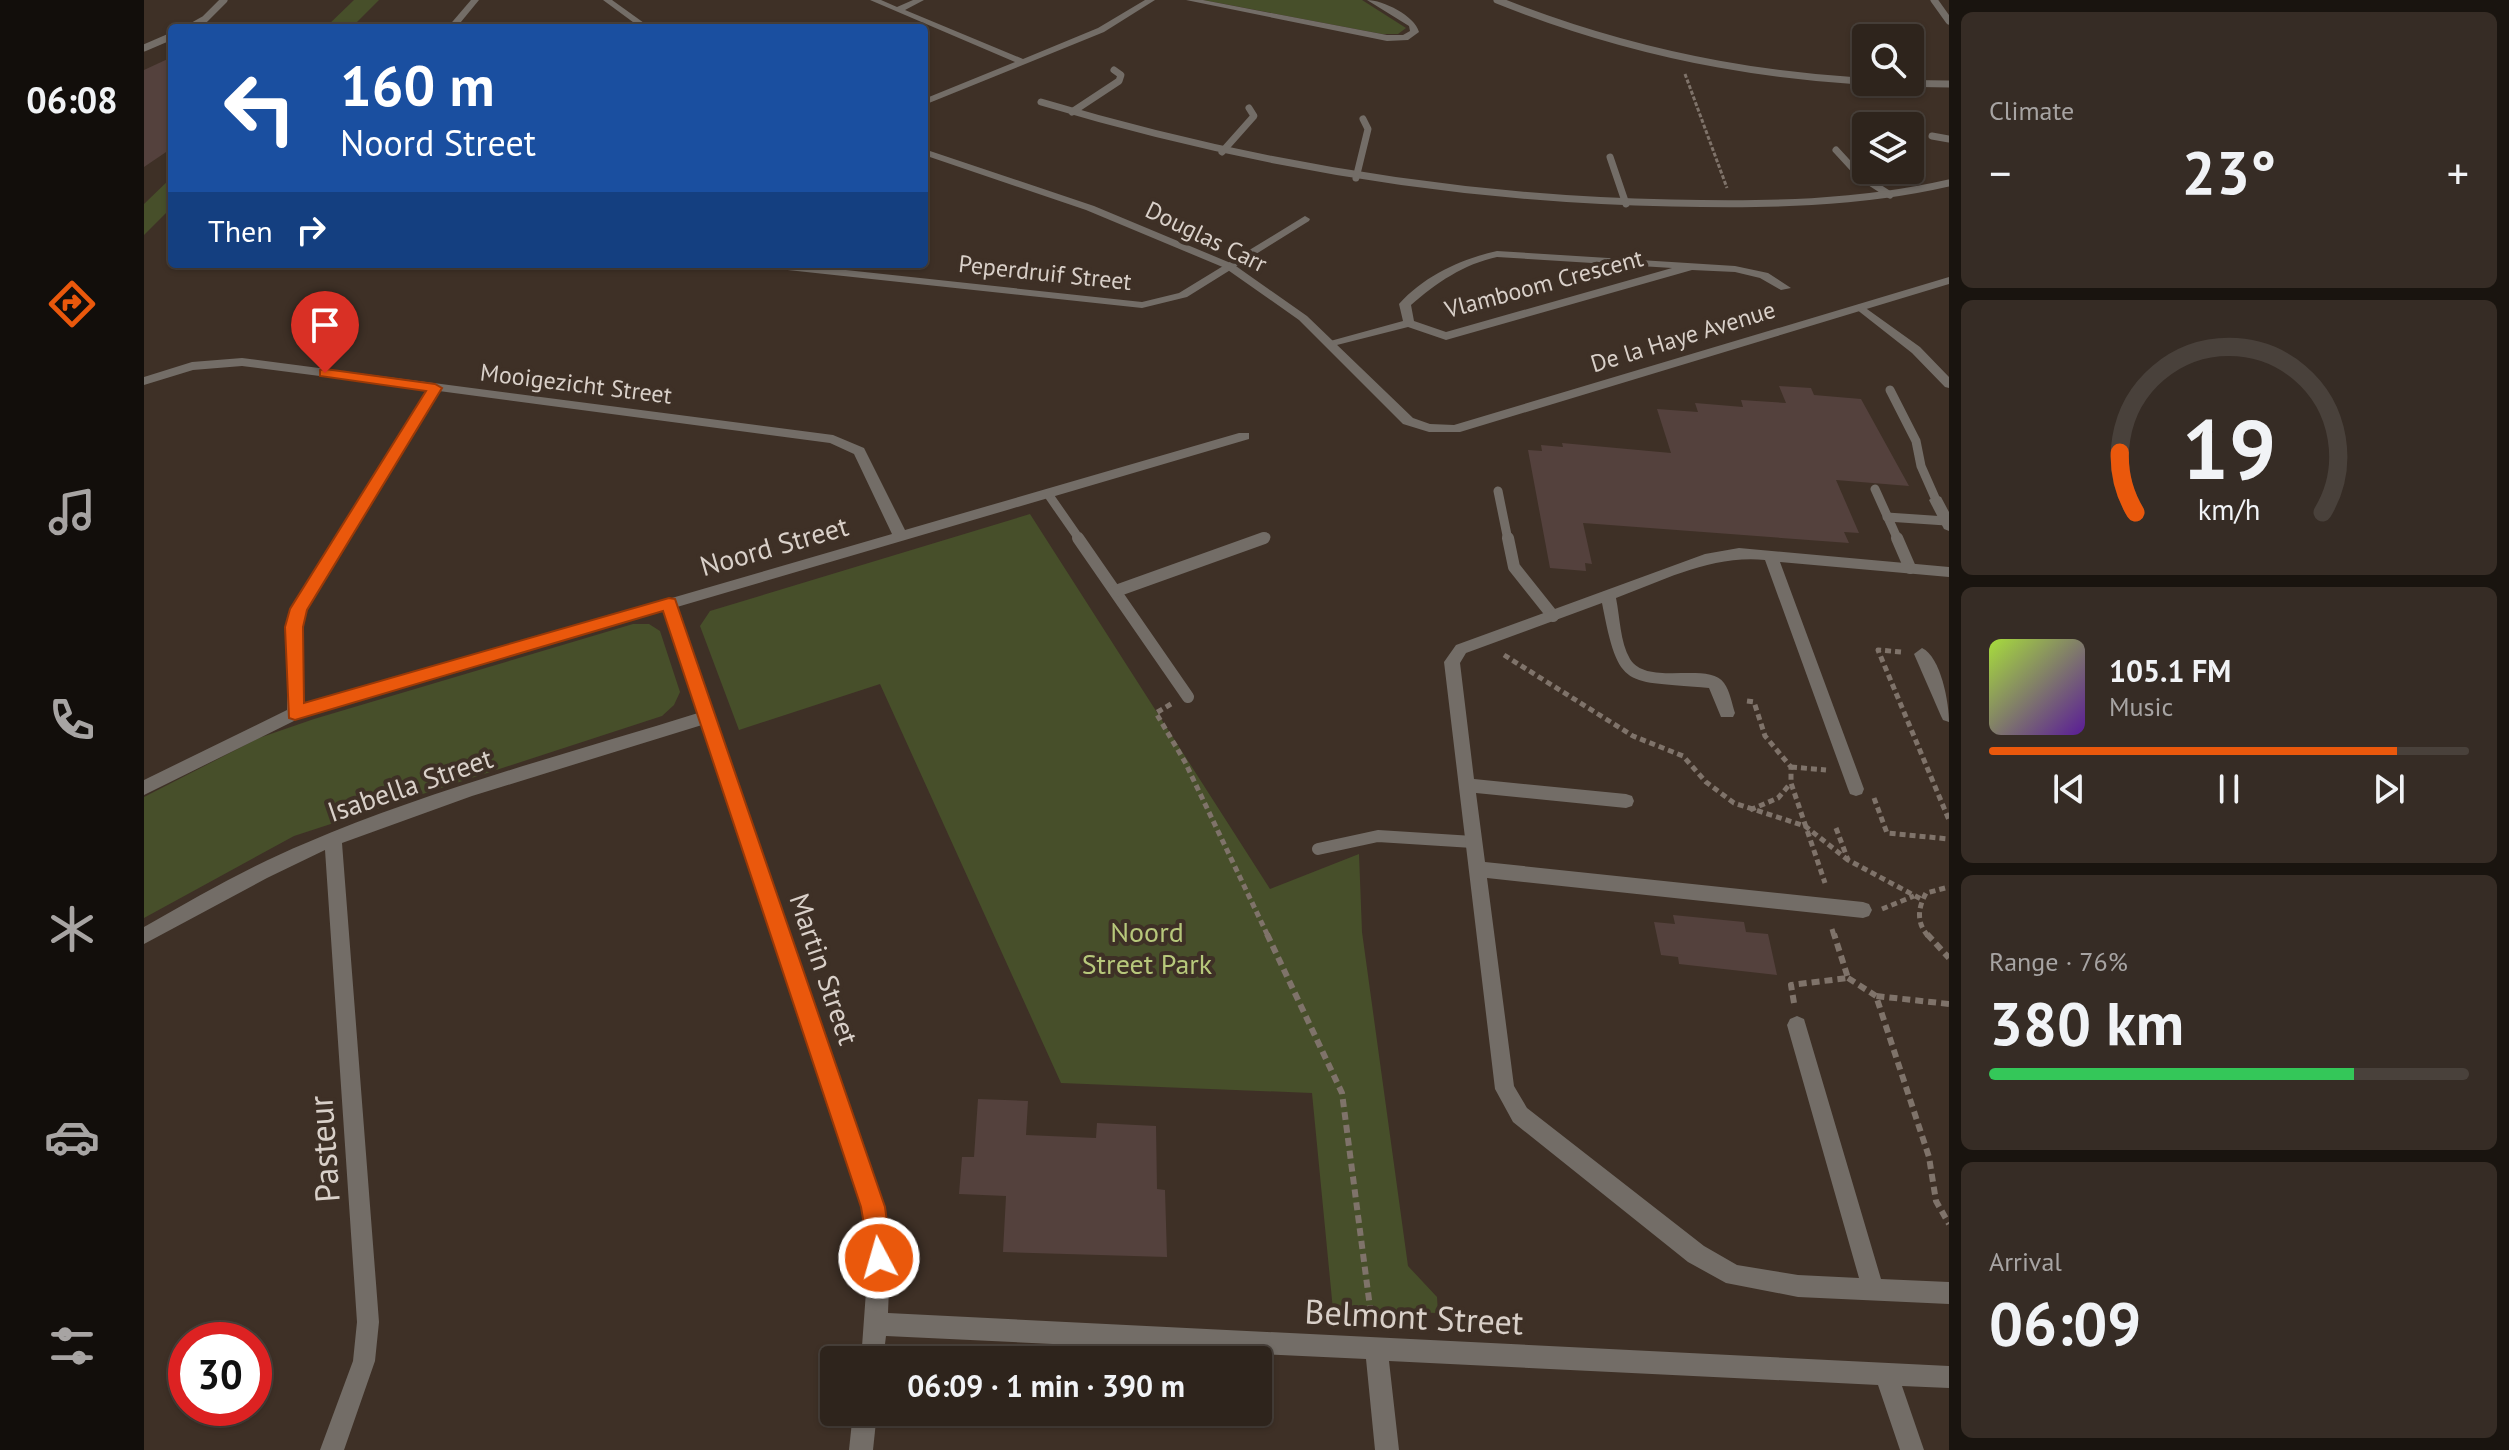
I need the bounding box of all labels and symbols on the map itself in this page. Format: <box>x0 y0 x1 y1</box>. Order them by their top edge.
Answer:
street label: Douglas Carr <box>1140 194 1272 279</box>
street label: Vlamboom Crescent <box>1440 242 1646 325</box>
street label: Peperdruif Street <box>957 248 1133 297</box>
pin <box>291 291 359 373</box>
street label: De la Haye Avenue <box>1587 294 1779 379</box>
street label: Mooigezicht Street <box>478 356 674 411</box>
street label: Noord Street <box>695 507 853 584</box>
street label: Isabella Street <box>322 739 498 830</box>
street label: Martin Street <box>781 888 868 1050</box>
park label: Noord Street Park <box>1082 913 1213 982</box>
street label: Pasteur <box>297 1094 349 1204</box>
position arrow <box>837 1216 921 1300</box>
street label: Belmont Street <box>1304 1288 1525 1344</box>
speed limit sign: 30 <box>168 1322 272 1426</box>

